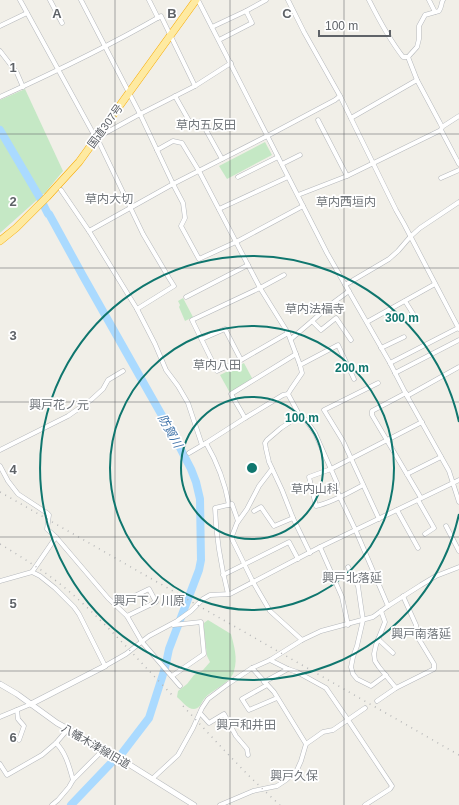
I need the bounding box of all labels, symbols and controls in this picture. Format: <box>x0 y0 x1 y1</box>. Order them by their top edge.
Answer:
text: A <box>52 6 62 21</box>
text: B <box>167 6 177 21</box>
text: C <box>282 6 292 21</box>
scale bar <box>319 12 390 38</box>
text: 100 m <box>325 19 358 33</box>
text: 1 <box>9 60 17 75</box>
street label: 国道307号 <box>85 102 125 150</box>
district label: 草内五反田 <box>176 118 236 132</box>
district label: 草内大切 <box>85 192 133 206</box>
text: 2 <box>9 194 17 209</box>
district label: 草内西垣内 <box>316 195 376 209</box>
district label: 草内法福寺 <box>285 302 345 316</box>
text: 300 m <box>385 311 419 325</box>
text: 3 <box>9 328 17 343</box>
district label: 草内八田 <box>193 358 241 372</box>
text: 200 m <box>335 361 369 375</box>
district label: 興戸花ノ元 <box>29 398 89 412</box>
text: 100 m <box>285 411 319 425</box>
water label: 防賀川 <box>155 412 186 452</box>
centre of rings <box>245 461 259 475</box>
text: 4 <box>9 462 17 477</box>
district label: 草内山科 <box>291 482 339 496</box>
district label: 興戸北落延 <box>322 571 382 585</box>
district label: 興戸下ノ川原 <box>113 594 185 608</box>
text: 5 <box>9 596 17 611</box>
district label: 興戸南落延 <box>391 627 451 641</box>
district label: 興戸和井田 <box>216 718 276 732</box>
street label: 八幡木津線旧道 <box>60 722 132 770</box>
text: 6 <box>9 730 17 745</box>
district label: 興戸久保 <box>270 769 318 783</box>

